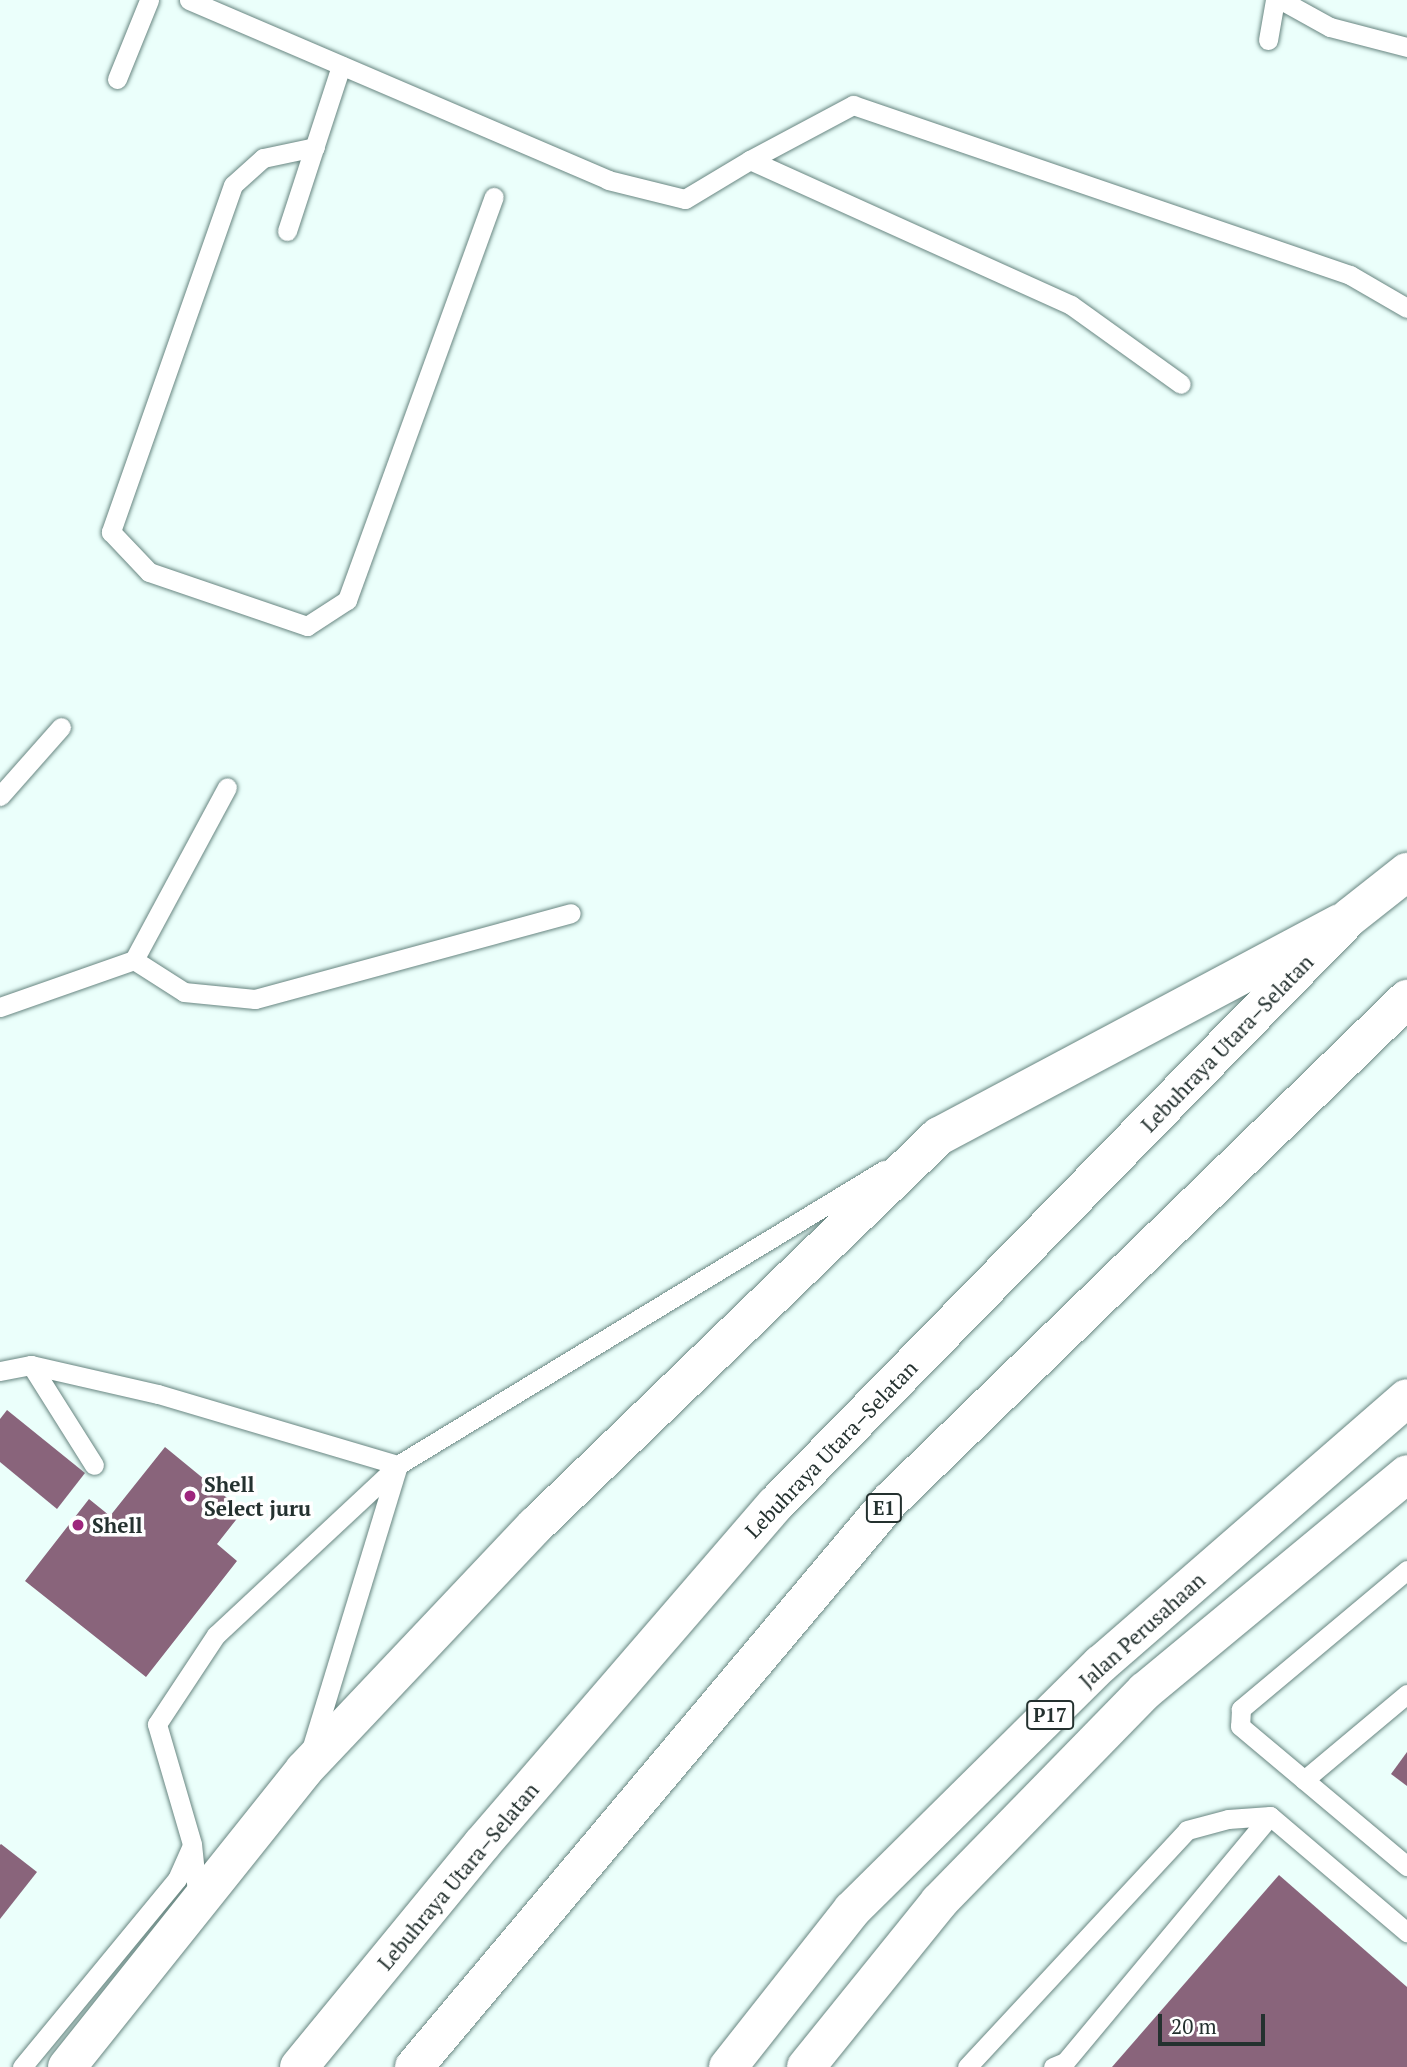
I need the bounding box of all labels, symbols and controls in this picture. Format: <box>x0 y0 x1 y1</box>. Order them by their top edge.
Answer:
street label: Lebuhraya Utara–Selatan <box>1136 949 1318 1137</box>
street label: Lebuhraya Utara–Selatan <box>740 1355 922 1543</box>
place label: Shell Select juru <box>204 1471 311 1521</box>
marker: Shell Select juru <box>182 1488 198 1504</box>
road number: E1 <box>865 1492 903 1524</box>
place label: Shell <box>92 1512 142 1538</box>
marker: Shell <box>70 1517 86 1533</box>
street label: Jalan Perusahaan <box>1074 1567 1210 1693</box>
road number: P17 <box>1026 1700 1074 1730</box>
street label: Lebuhraya Utara–Selatan <box>372 1777 544 1975</box>
scale bar <box>1162 2000 1269 2044</box>
text: 20 m <box>1171 2012 1217 2040</box>

